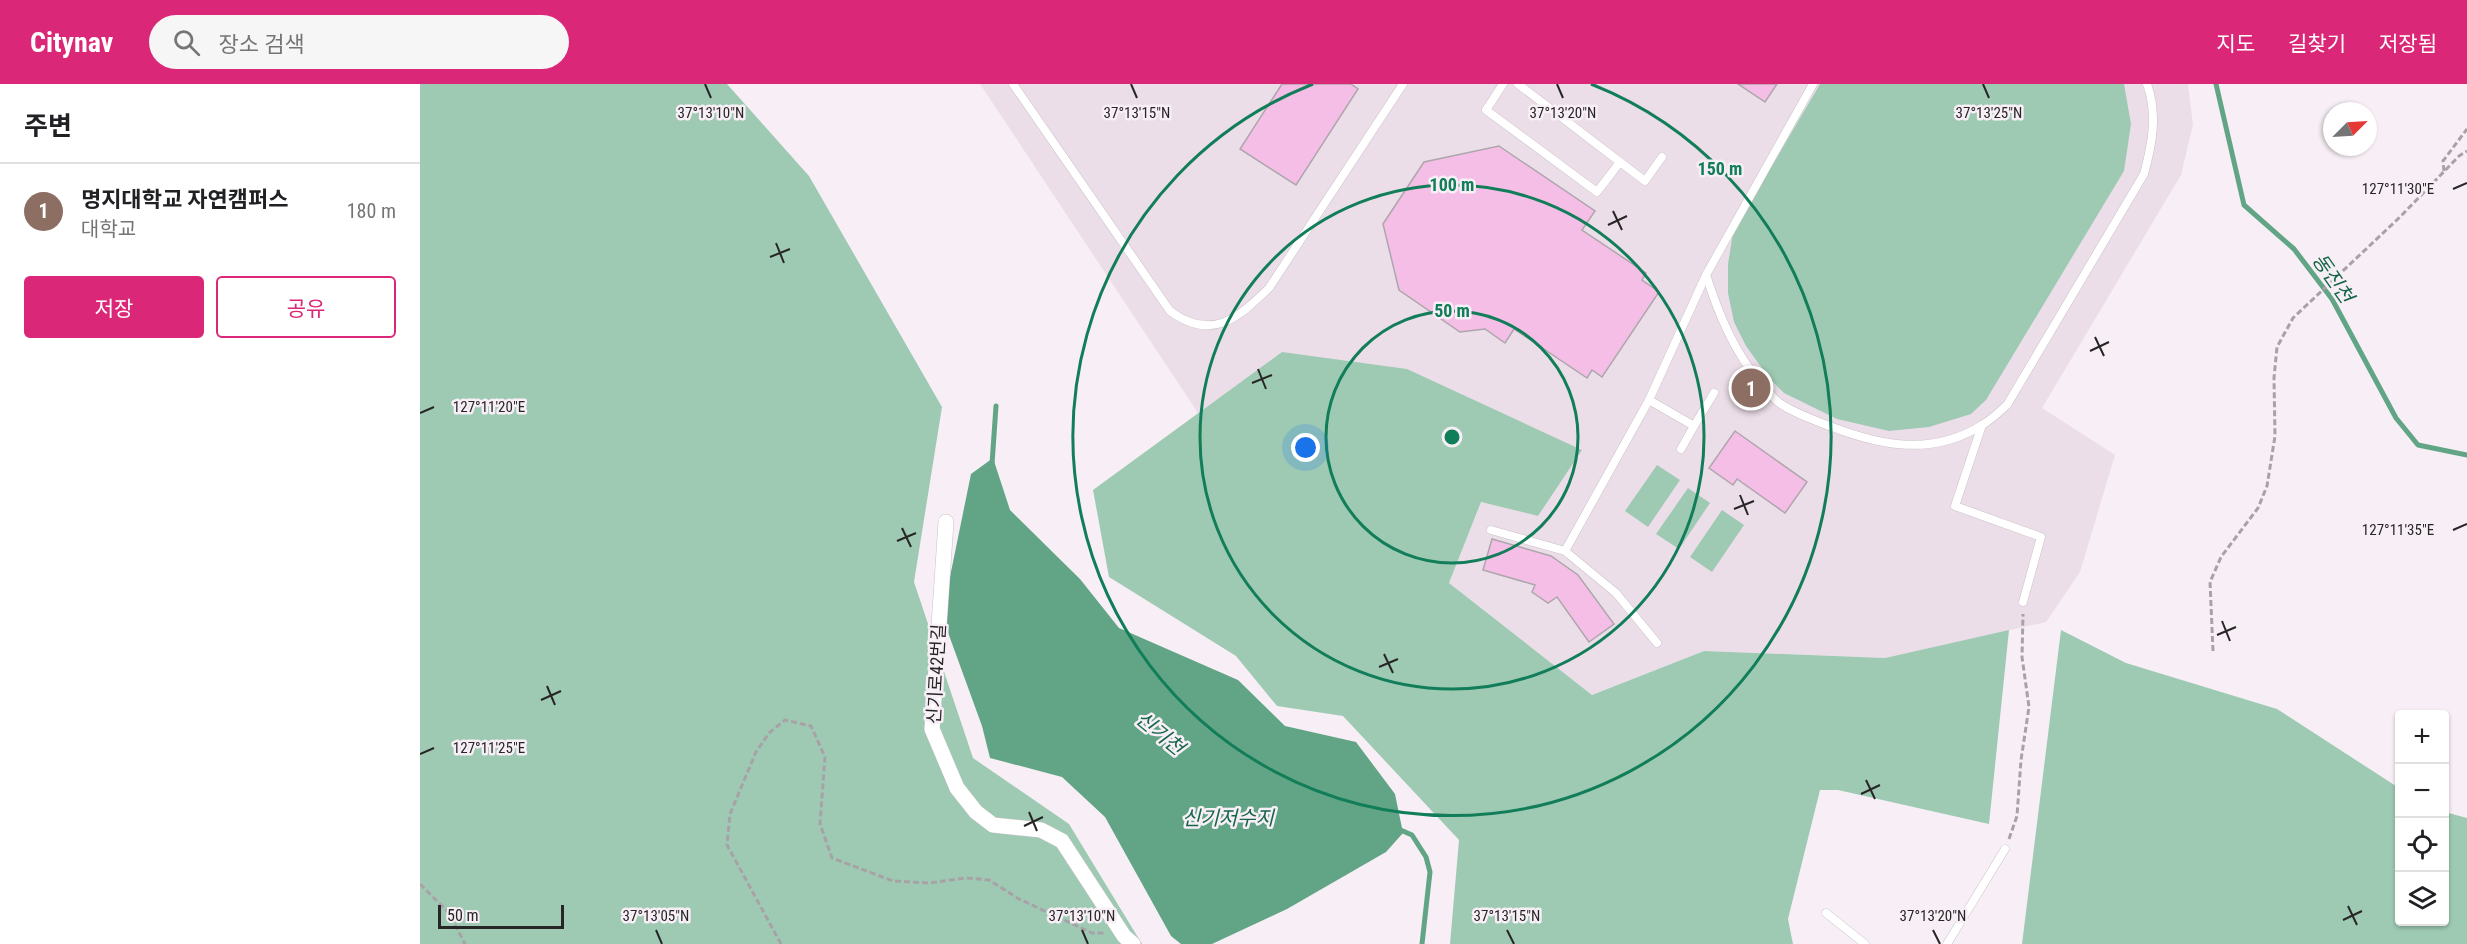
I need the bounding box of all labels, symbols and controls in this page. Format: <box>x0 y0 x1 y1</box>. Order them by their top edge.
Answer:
search box <box>149 15 569 69</box>
text: Citynav <box>30 26 113 59</box>
icon: search <box>170 26 203 59</box>
text: 장소 검색 <box>218 32 304 57</box>
text: 지도 <box>2216 32 2255 56</box>
text: 길찾기 <box>2288 32 2346 56</box>
text: 저장됨 <box>2379 32 2437 56</box>
north arrow <box>2323 102 2377 156</box>
text: 37°13'10"N <box>678 104 744 122</box>
text: 37°13'15"N <box>1104 104 1170 122</box>
text: 37°13'20"N <box>1530 104 1596 122</box>
text: 37°13'25"N <box>1956 104 2022 122</box>
text: 주변 <box>24 111 72 141</box>
text: 150 m <box>1698 158 1742 179</box>
text: 100 m <box>1430 174 1474 195</box>
text: 127°11'30"E <box>2362 180 2434 198</box>
text: 명지대학교 자연캠퍼스 <box>81 187 288 212</box>
text: 1 <box>38 199 49 223</box>
text: 180 m <box>347 199 396 223</box>
text: 대학교 <box>81 217 136 241</box>
water label: 동진천 <box>2307 249 2360 310</box>
button: 저장 <box>24 276 204 338</box>
button: 공유 <box>216 276 396 338</box>
text: 50 m <box>1434 300 1470 321</box>
pin: 1 <box>1732 366 1770 410</box>
text: 127°11'20"E <box>453 398 525 416</box>
centre of rings <box>1442 427 1462 447</box>
your location <box>1291 433 1320 462</box>
text: 127°11'35"E <box>2362 521 2434 539</box>
street label: 신기로42번길 <box>923 623 949 725</box>
water label: 신기천 <box>1131 706 1191 761</box>
map controls <box>2395 710 2449 926</box>
button: + <box>2395 710 2449 764</box>
text: 127°11'25"E <box>453 739 525 757</box>
button: − <box>2395 764 2449 818</box>
water label: 신기저수지 <box>1182 806 1276 830</box>
button: locate <box>2395 818 2449 872</box>
button: layers <box>2395 872 2449 926</box>
scale bar <box>438 902 564 930</box>
text: 50 m <box>447 906 479 925</box>
text: 37°13'05"N <box>623 907 689 925</box>
text: 37°13'10"N <box>1049 907 1115 925</box>
text: 37°13'15"N <box>1474 907 1540 925</box>
text: 37°13'20"N <box>1900 907 1966 925</box>

